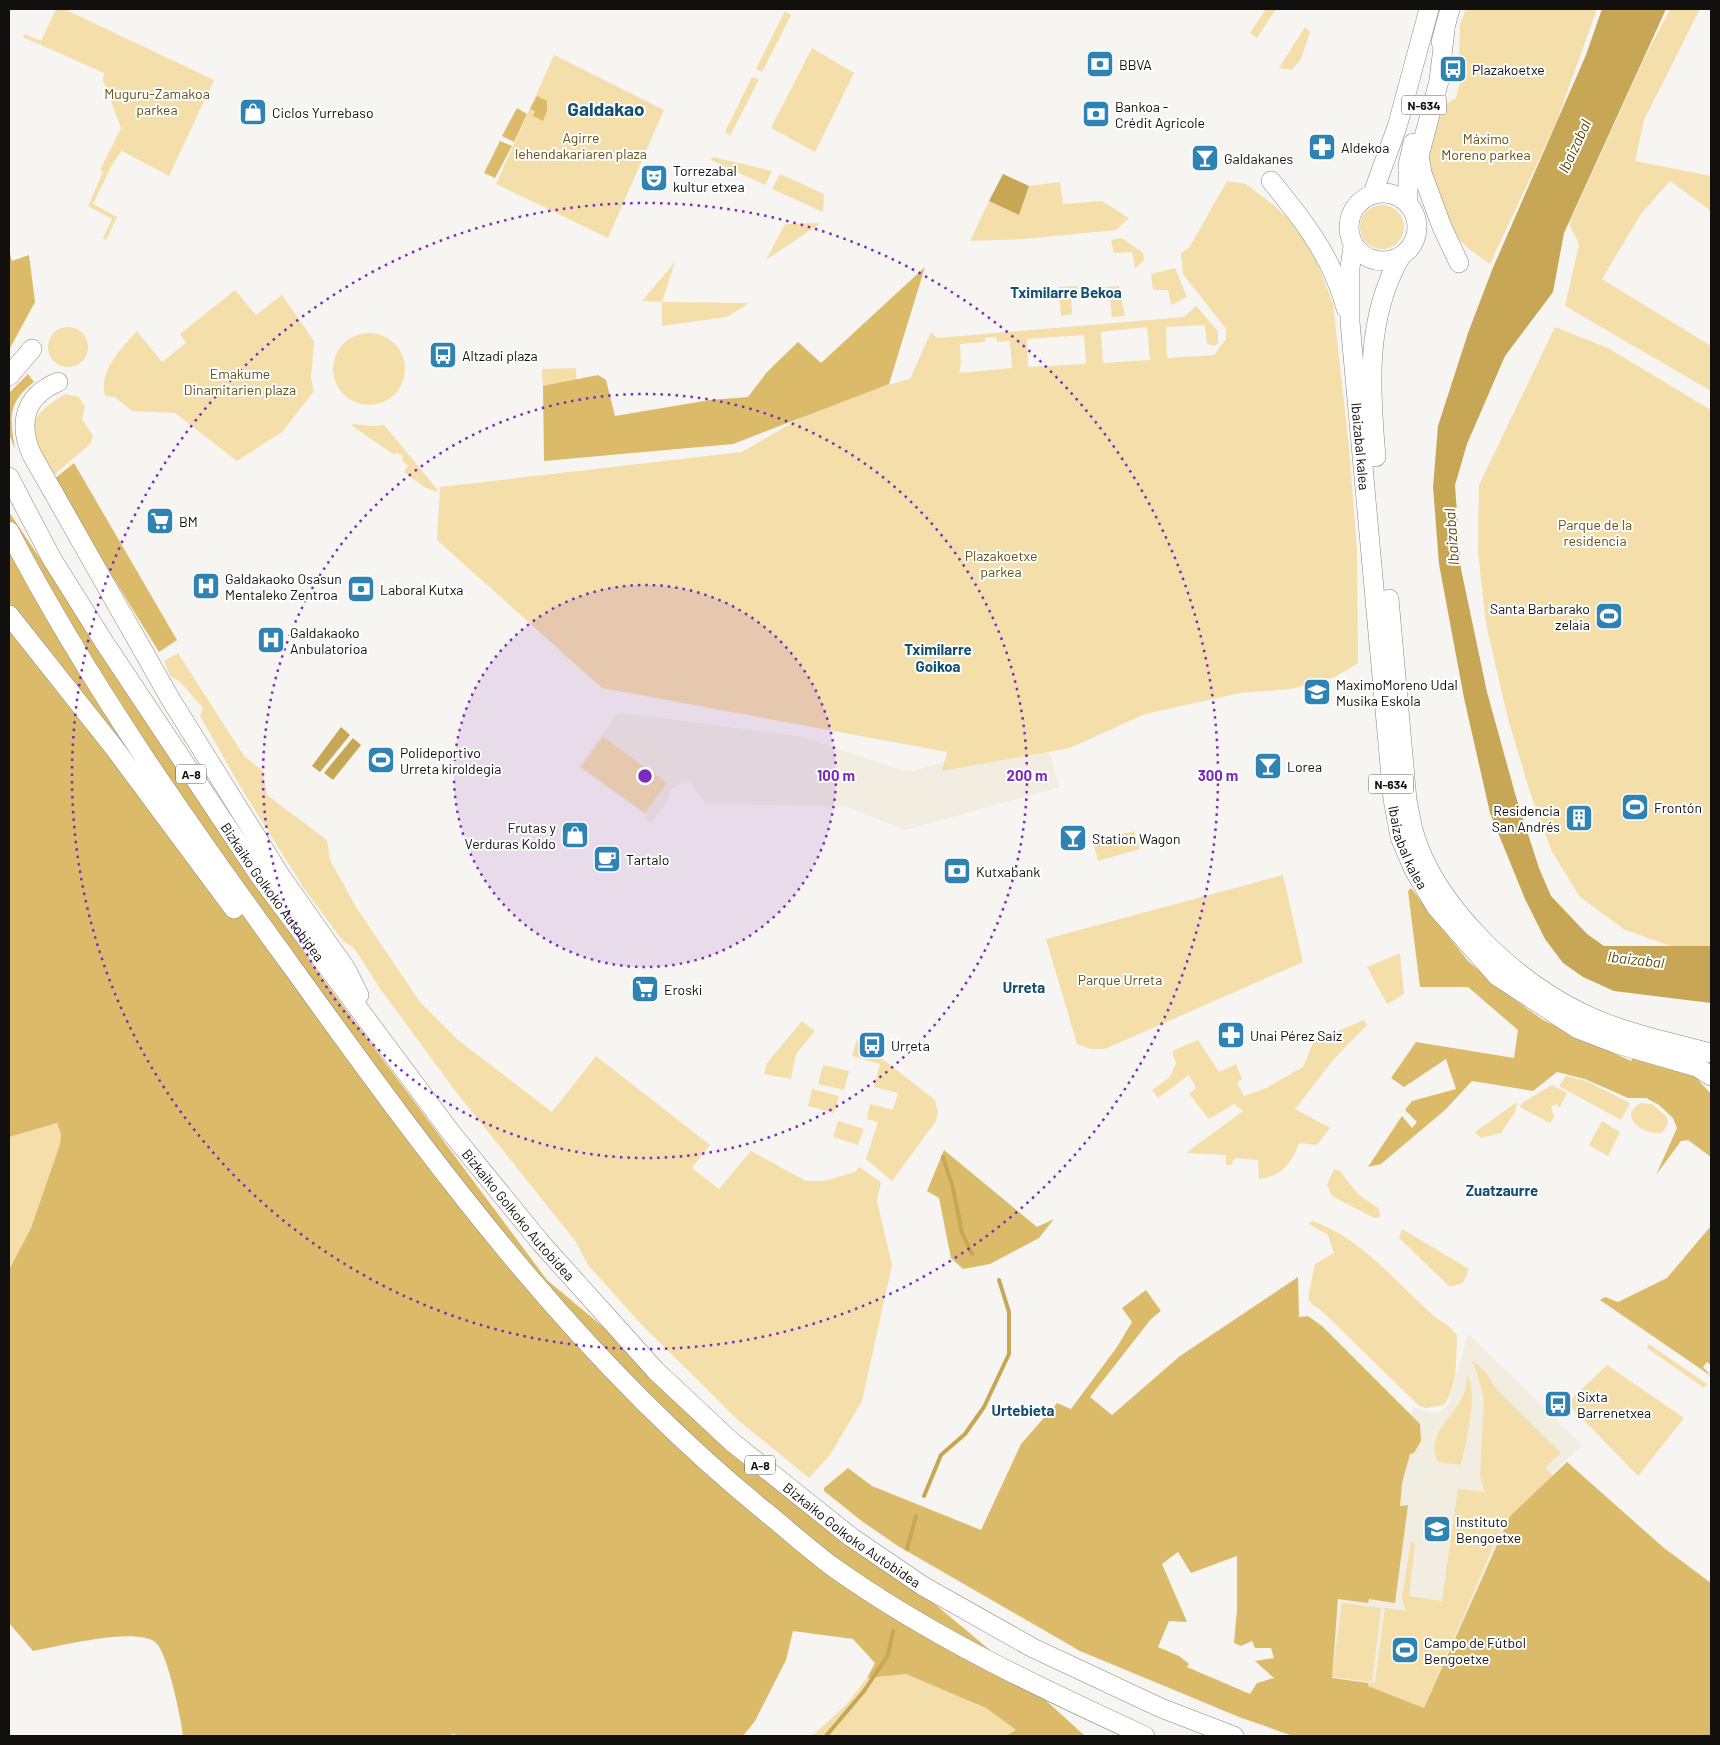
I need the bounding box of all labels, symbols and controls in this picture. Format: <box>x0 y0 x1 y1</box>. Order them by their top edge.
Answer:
bank icon: BBVA <box>1085 49 1115 79</box>
bus stop icon: Plazakoetxe <box>1438 54 1468 84</box>
place label: BBVA <box>1119 56 1152 73</box>
place label: Plazakoetxe <box>1472 61 1545 78</box>
park label: Muguru-Zamakoa parkea <box>104 85 210 118</box>
road number: N-634 <box>1402 96 1446 114</box>
shop icon: Ciclos Yurrebaso <box>238 97 268 127</box>
district label: Galdakao <box>567 97 645 120</box>
place label: Bankoa - Crédit Agricole <box>1115 98 1205 131</box>
bank icon: Bankoa - Crédit Agricole <box>1081 99 1111 129</box>
place label: Ciclos Yurrebaso <box>272 104 374 121</box>
water label: Ibaizabal <box>1554 116 1594 176</box>
park label: Agirre lehendakariaren plaza <box>515 129 647 162</box>
park label: Máximo Moreno parkea <box>1441 130 1531 163</box>
pharmacy icon: Aldekoa <box>1307 132 1337 162</box>
place label: Aldekoa <box>1341 139 1389 156</box>
bar icon: Galdakanes <box>1190 143 1220 173</box>
place label: Galdakanes <box>1224 150 1293 167</box>
place label: Torrezabal kultur etxea <box>673 162 745 195</box>
theatre icon: Torrezabal kultur etxea <box>639 163 669 193</box>
district label: Tximilarre Bekoa <box>1010 283 1122 301</box>
bus stop icon: Altzadi plaza <box>428 340 458 370</box>
place label: Altzadi plaza <box>462 347 538 364</box>
park label: Emakume Dinamitarien plaza <box>184 365 296 398</box>
street label: Ibaizabal kalea <box>1349 402 1374 491</box>
supermarket icon: BM <box>145 506 175 536</box>
water label: Ibaizabal <box>1440 507 1462 566</box>
place label: BM <box>179 513 198 530</box>
park label: Parque de la residencia <box>1558 516 1632 549</box>
park label: Plazakoetxe parkea <box>965 547 1037 580</box>
place label: Galdakaoko Osasun Mentaleko Zentroa <box>225 570 342 603</box>
hospital icon: Galdakaoko Osasun Mentaleko Zentroa <box>191 571 221 601</box>
bank icon: Laboral Kutxa <box>346 574 376 604</box>
place label: Laboral Kutxa <box>380 581 464 598</box>
place label: Santa Barbarako zelaia <box>1490 600 1590 633</box>
sports icon: Santa Barbarako zelaia <box>1594 601 1624 631</box>
place label: Galdakaoko Anbulatorioa <box>290 624 367 657</box>
hospital icon: Galdakaoko Anbulatorioa <box>256 625 286 655</box>
district label: Tximilarre Goikoa <box>904 640 972 675</box>
place label: MaximoMoreno Udal Musika Eskola <box>1336 676 1458 709</box>
school or university icon: MaximoMoreno Udal Musika Eskola <box>1302 677 1332 707</box>
place label: Polideportivo Urreta kiroldegia <box>400 744 501 777</box>
sports icon: Polideportivo Urreta kiroldegia <box>366 745 396 775</box>
bar icon: Lorea <box>1253 751 1283 781</box>
place label: Lorea <box>1287 758 1322 775</box>
road number: A-8 <box>176 764 206 784</box>
text: 100 m <box>817 766 855 784</box>
text: 200 m <box>1006 766 1048 784</box>
text: 300 m <box>1198 766 1238 784</box>
centre of rings <box>636 767 654 785</box>
road number: N-634 <box>1368 774 1414 794</box>
sports icon: Frontón <box>1620 792 1650 822</box>
place label: Frontón <box>1654 799 1702 816</box>
place label: Residencia San Andrés <box>1492 802 1560 835</box>
building icon: Residencia San Andrés <box>1564 803 1594 833</box>
street label: Ibaizabal kalea <box>1386 804 1432 892</box>
street label: Bizkaiko Golkoko Autobidea <box>218 819 328 964</box>
place label: Frutas y Verduras Koldo <box>465 819 557 852</box>
shop icon: Frutas y Verduras Koldo <box>560 820 590 850</box>
bar icon: Station Wagon <box>1058 823 1088 853</box>
place label: Station Wagon <box>1092 830 1180 847</box>
cafe icon: Tartalo <box>592 844 622 874</box>
place label: Tartalo <box>626 851 669 868</box>
bank icon: Kutxabank <box>942 856 972 886</box>
place label: Kutxabank <box>976 863 1040 880</box>
water label: Ibaizabal <box>1607 947 1666 971</box>
park label: Parque Urreta <box>1078 971 1162 988</box>
supermarket icon: Eroski <box>630 974 660 1004</box>
district label: Urreta <box>1003 978 1045 996</box>
place label: Eroski <box>664 981 702 998</box>
pharmacy icon: Unai Pérez Saiz <box>1216 1020 1246 1050</box>
place label: Unai Pérez Saiz <box>1250 1027 1342 1044</box>
bus stop icon: Urreta <box>857 1030 887 1060</box>
place label: Urreta <box>891 1037 930 1054</box>
street label: Bizkaiko Golkoko Autobidea <box>459 1145 579 1284</box>
district label: Zuatzaurre <box>1466 1181 1538 1199</box>
place label: Sixta Barrenetxea <box>1577 1388 1651 1421</box>
bus stop icon: Sixta Barrenetxea <box>1543 1389 1573 1419</box>
district label: Urtebieta <box>991 1401 1055 1419</box>
road number: A-8 <box>745 1456 775 1474</box>
street label: Bizkaiko Golkoko Autobidea <box>780 1478 924 1591</box>
place label: Instituto Bengoetxe <box>1456 1513 1521 1546</box>
school or university icon: Instituto Bengoetxe <box>1422 1514 1452 1544</box>
place label: Campo de Fútbol Bengoetxe <box>1424 1634 1526 1667</box>
sports icon: Campo de Fútbol Bengoetxe <box>1390 1635 1420 1665</box>

